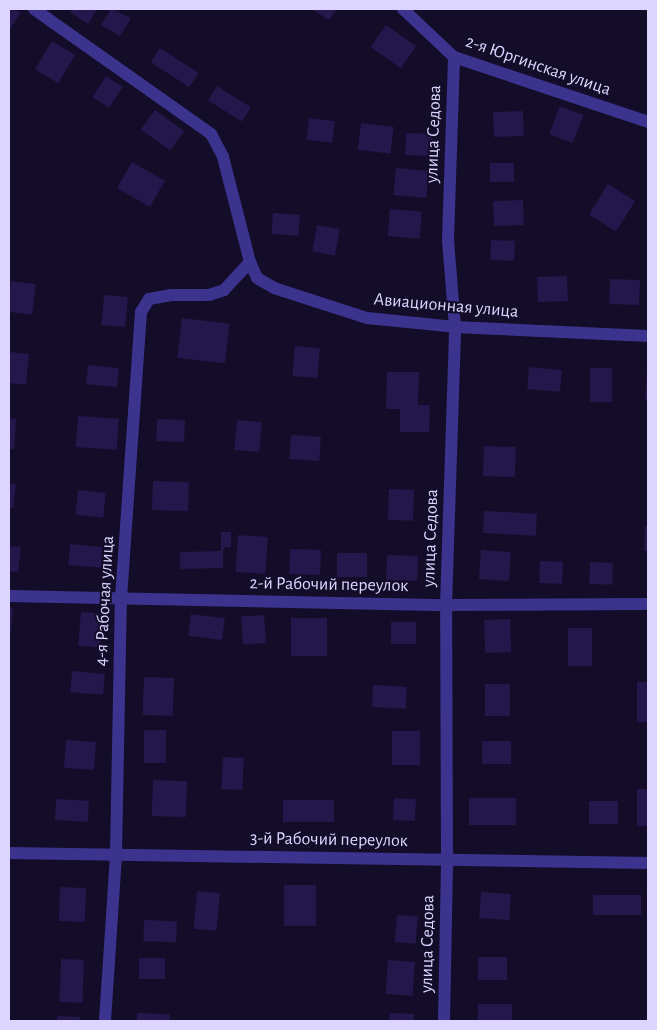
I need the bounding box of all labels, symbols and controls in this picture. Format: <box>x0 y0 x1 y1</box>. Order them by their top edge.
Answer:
street label: 2-я Юргинская улица <box>463 31 613 101</box>
street label: улица Седова <box>421 85 447 183</box>
street label: Авиационная улица <box>373 289 519 323</box>
street label: улица Седова <box>418 489 444 587</box>
street label: 4-я Рабочая улица <box>91 535 119 667</box>
street label: 2-й Рабочий переулок <box>249 573 409 597</box>
street label: 3-й Рабочий переулок <box>250 828 408 852</box>
street label: улица Седова <box>416 895 440 993</box>

